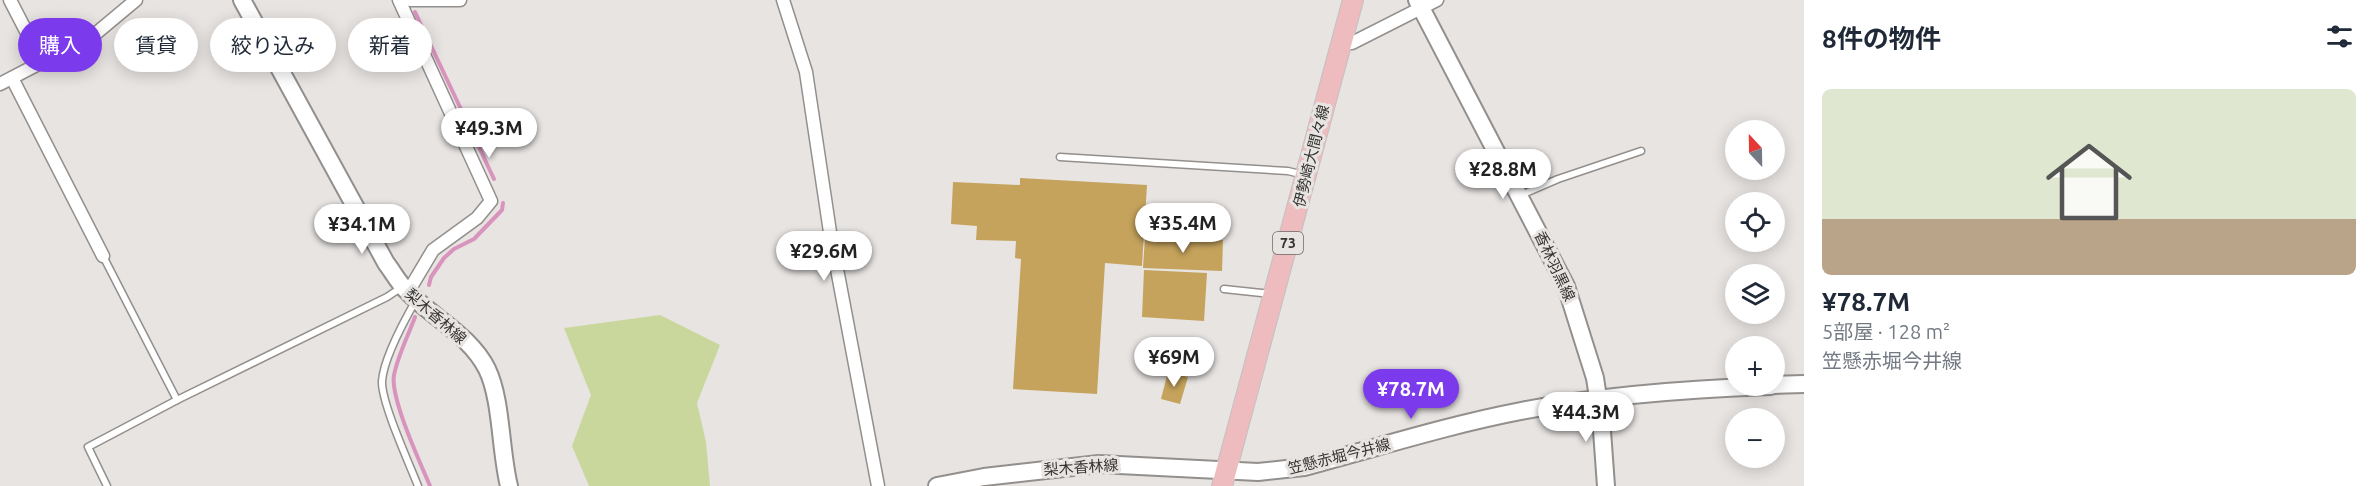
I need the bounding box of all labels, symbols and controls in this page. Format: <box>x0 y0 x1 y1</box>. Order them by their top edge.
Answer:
chip: 購入 <box>18 18 102 72</box>
chip: 賃貸 <box>114 18 198 72</box>
chip: 絞り込み <box>210 18 336 72</box>
chip: 新着 <box>348 18 432 72</box>
icon: filters <box>2323 20 2356 53</box>
text: 8件の物件 <box>1822 24 1941 53</box>
street label: 伊勢崎大間々線 <box>1290 103 1332 209</box>
pin: ¥49.3M <box>440 108 538 159</box>
text: ¥49.3M <box>455 116 523 139</box>
north arrow <box>1725 120 1785 180</box>
map controls <box>1725 120 1785 468</box>
icon: home <box>2035 128 2143 236</box>
pin: ¥28.8M <box>1454 149 1552 200</box>
text: ¥28.8M <box>1469 157 1537 180</box>
button: locate <box>1725 192 1785 252</box>
pin: ¥35.4M <box>1134 203 1232 254</box>
pin: ¥34.1M <box>313 204 411 255</box>
text: ¥35.4M <box>1149 211 1217 234</box>
text: ¥34.1M <box>328 212 396 235</box>
street label: 香林羽黒線 <box>1531 228 1579 304</box>
pin: ¥29.6M <box>775 231 873 282</box>
road number: 73 <box>1273 232 1303 254</box>
text: ¥29.6M <box>790 239 858 262</box>
button: layers <box>1725 264 1785 324</box>
street label: 梨木香林線 <box>402 285 470 347</box>
text: ¥78.7M <box>1822 287 1910 316</box>
text: 5部屋 · 128 m² <box>1822 320 1950 343</box>
button: + <box>1725 336 1785 396</box>
pin: ¥69M <box>1138 337 1210 388</box>
text: ¥69M <box>1148 345 1200 368</box>
text: 笠懸赤堀今井線 <box>1822 349 1962 372</box>
pin: ¥78.7M <box>1362 369 1460 420</box>
text: ¥78.7M <box>1377 377 1445 400</box>
pin: ¥44.3M <box>1537 392 1635 443</box>
text: ¥44.3M <box>1552 400 1620 423</box>
button: − <box>1725 408 1785 468</box>
street label: 笠懸赤堀今井線 <box>1286 435 1392 477</box>
street label: 梨木香林線 <box>1043 456 1119 478</box>

